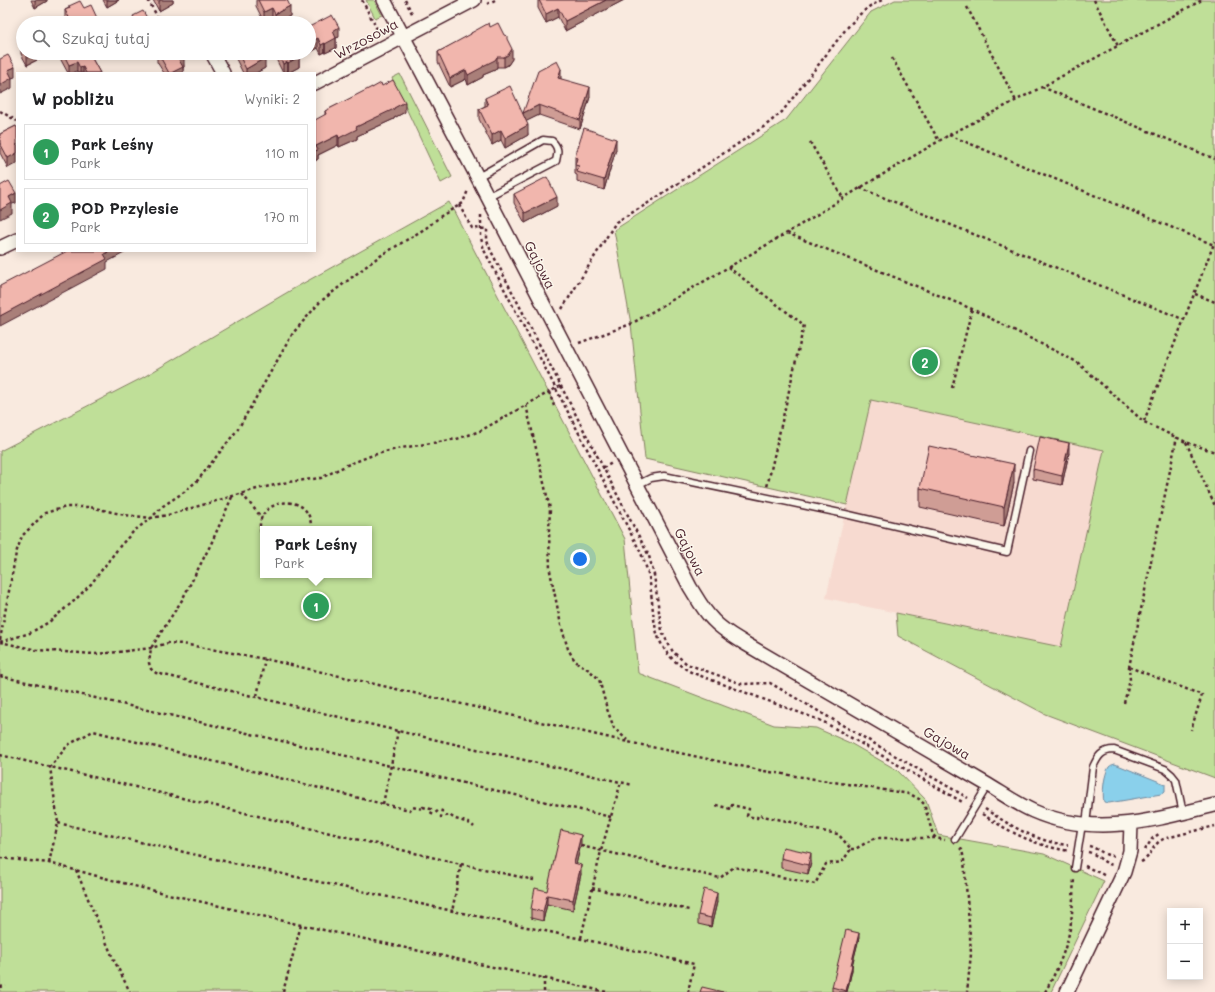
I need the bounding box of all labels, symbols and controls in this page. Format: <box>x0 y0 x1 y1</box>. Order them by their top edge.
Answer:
street label: Wrzosowa <box>330 14 401 63</box>
search box <box>16 16 316 60</box>
icon: search <box>30 27 52 49</box>
text: Szukaj tutaj <box>62 28 150 48</box>
text: W pobliżu <box>32 87 114 109</box>
text: Wyniki: 2 <box>244 90 300 107</box>
text: Park Leśny <box>71 134 154 154</box>
text: 1 <box>43 144 49 161</box>
text: 110 m <box>265 144 299 161</box>
text: Park <box>71 154 100 171</box>
text: POD Przylesie <box>71 198 179 218</box>
text: 2 <box>42 208 50 225</box>
text: 170 m <box>263 208 299 225</box>
text: Park <box>71 218 100 235</box>
street label: Gajowa <box>520 237 561 292</box>
pin: 2 <box>912 347 938 377</box>
street label: Gajowa <box>670 524 711 579</box>
popup <box>260 526 372 578</box>
text: Park Leśny <box>275 534 357 554</box>
your location <box>570 549 590 569</box>
text: Park <box>275 554 304 571</box>
pin: 1 <box>303 591 329 621</box>
street label: Gajowa <box>920 721 974 764</box>
map controls <box>1167 908 1203 980</box>
button: + <box>1167 908 1203 944</box>
button: − <box>1167 944 1203 980</box>

